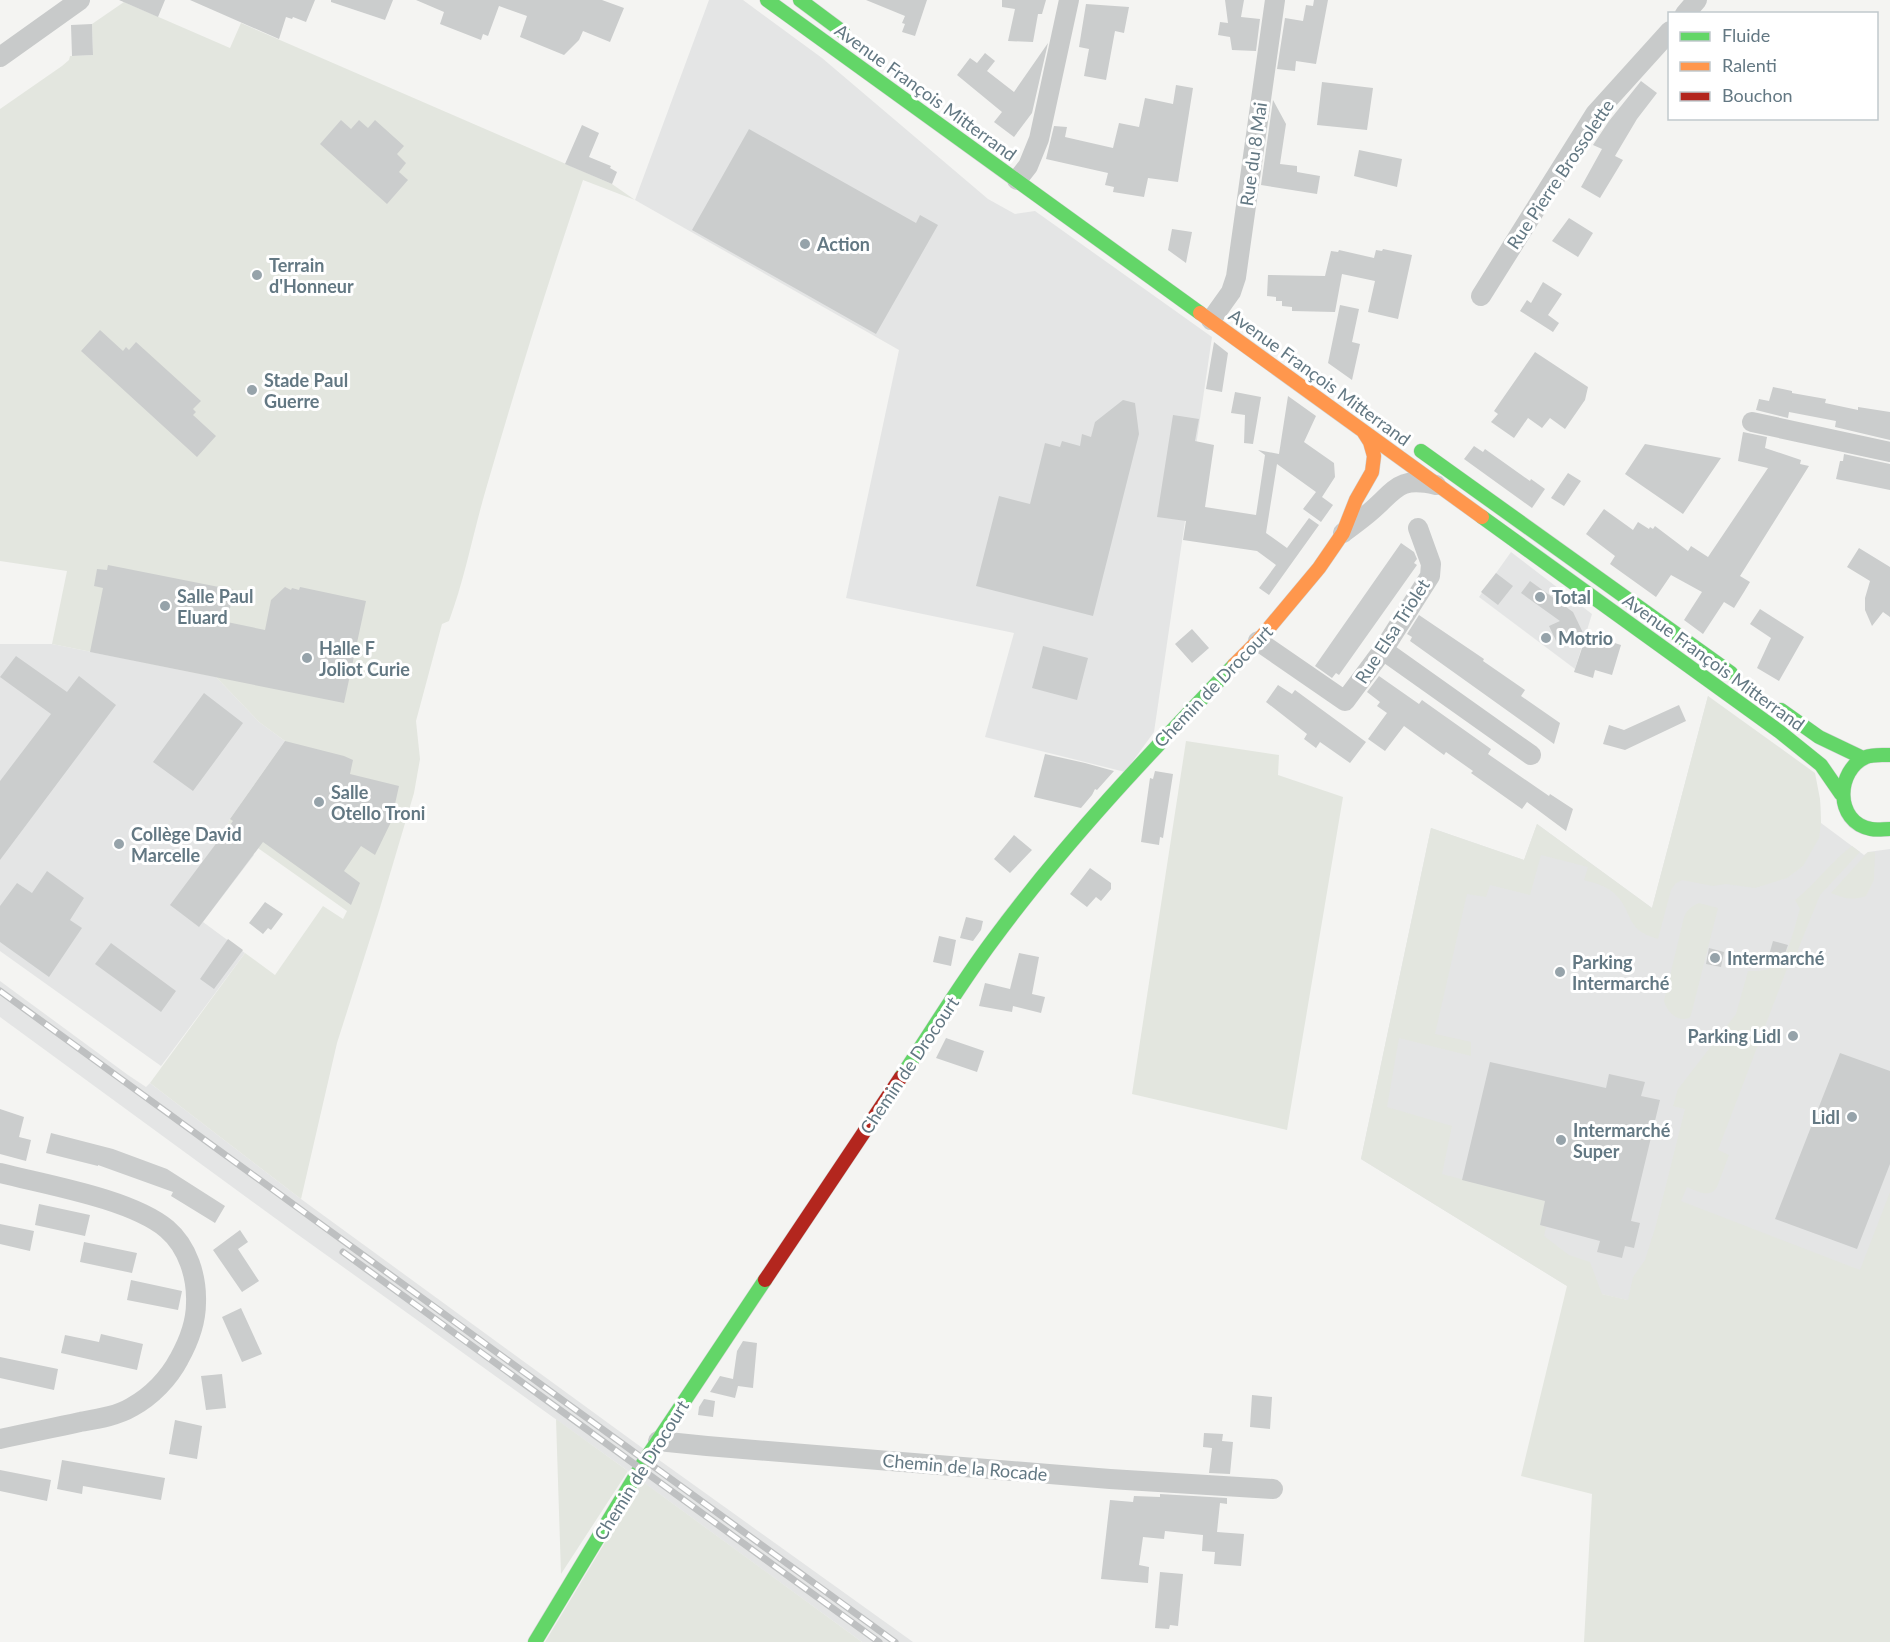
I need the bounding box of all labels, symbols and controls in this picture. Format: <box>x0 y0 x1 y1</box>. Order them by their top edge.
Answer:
legend <box>1668 12 1878 120</box>
street label: Avenue François Mitterrand <box>831 19 1021 165</box>
text: Fluide <box>1722 24 1770 46</box>
text: Ralenti <box>1722 54 1777 76</box>
text: Bouchon <box>1722 84 1793 106</box>
street label: Rue Pierre Brossolette <box>1502 95 1618 253</box>
street label: Rue du 8 Mai <box>1235 101 1271 207</box>
place label: Action <box>816 233 870 255</box>
marker: Action <box>798 237 812 251</box>
place label: Terrain d'Honneur <box>269 254 354 297</box>
marker: Terrain d'Honneur <box>250 268 264 282</box>
street label: Avenue François Mitterrand <box>1225 304 1415 450</box>
place label: Stade Paul Guerre <box>264 369 348 412</box>
marker: Stade Paul Guerre <box>245 383 259 397</box>
street label: Rue Elsa Triolet <box>1350 574 1434 687</box>
place label: Salle Paul Eluard <box>177 585 253 628</box>
place label: Total <box>1552 586 1591 608</box>
street label: Avenue François Mitterrand <box>1619 589 1809 735</box>
marker: Total <box>1533 590 1547 604</box>
marker: Salle Paul Eluard <box>158 599 172 613</box>
street label: Chemin de Drocourt <box>1149 620 1277 752</box>
place label: Motrio <box>1558 627 1613 649</box>
marker: Motrio <box>1539 631 1553 645</box>
place label: Halle F Joliot Curie <box>319 637 410 680</box>
marker: Halle F Joliot Curie <box>300 651 314 665</box>
place label: Salle Otello Troni <box>331 781 425 824</box>
marker: Salle Otello Troni <box>312 795 326 809</box>
place label: Collège David Marcelle <box>131 823 242 866</box>
marker: Collège David Marcelle <box>112 837 126 851</box>
place label: Intermarché <box>1727 947 1825 969</box>
place label: Parking Intermarché <box>1572 951 1670 994</box>
marker: Intermarché <box>1708 951 1722 965</box>
marker: Parking Intermarché <box>1553 965 1567 979</box>
street label: Chemin de Drocourt <box>855 992 963 1138</box>
place label: Parking Lidl <box>1687 1025 1781 1047</box>
marker: Parking Lidl <box>1786 1029 1800 1043</box>
place label: Lidl <box>1811 1106 1840 1128</box>
marker: Lidl <box>1845 1110 1859 1124</box>
place label: Intermarché Super <box>1573 1119 1671 1162</box>
marker: Intermarché Super <box>1554 1133 1568 1147</box>
street label: Chemin de Drocourt <box>589 1395 693 1544</box>
street label: Chemin de la Rocade <box>882 1449 1048 1485</box>

